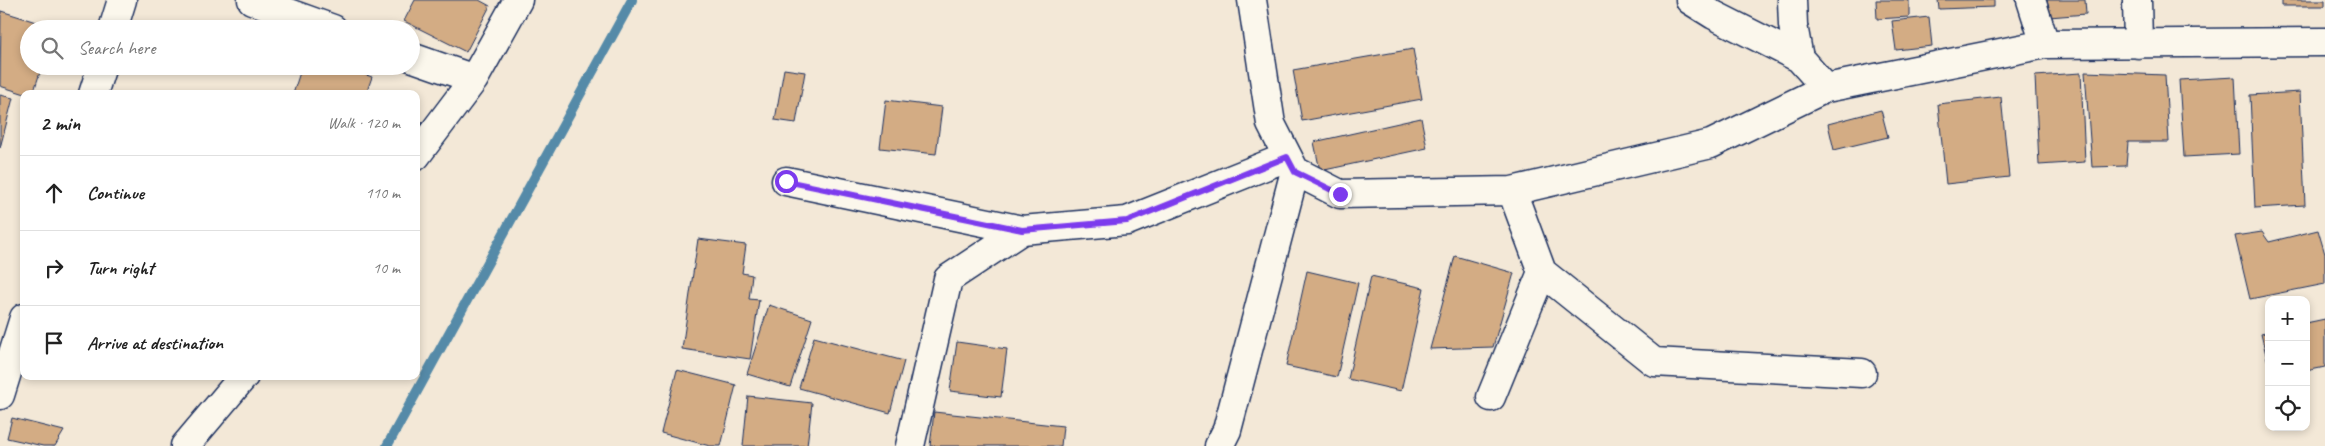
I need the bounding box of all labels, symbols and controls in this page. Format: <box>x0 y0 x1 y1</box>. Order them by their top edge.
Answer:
search box <box>20 20 420 75</box>
icon: search <box>38 34 66 62</box>
text: Search here <box>78 36 155 60</box>
text: 2 min <box>40 110 80 136</box>
text: Walk · 120 m <box>328 113 400 133</box>
route start <box>775 170 798 193</box>
icon: ahead <box>40 179 68 207</box>
text: Continue <box>87 181 144 205</box>
text: 110 m <box>366 183 400 203</box>
route end <box>1329 183 1352 206</box>
icon: right <box>40 254 68 282</box>
text: Turn right <box>87 256 154 280</box>
text: 10 m <box>373 258 400 278</box>
map controls <box>2265 296 2310 431</box>
button: + <box>2265 296 2310 341</box>
icon: arrive <box>40 329 68 357</box>
text: Arrive at destination <box>87 331 223 355</box>
button: − <box>2265 341 2310 386</box>
button: locate <box>2265 386 2310 431</box>

